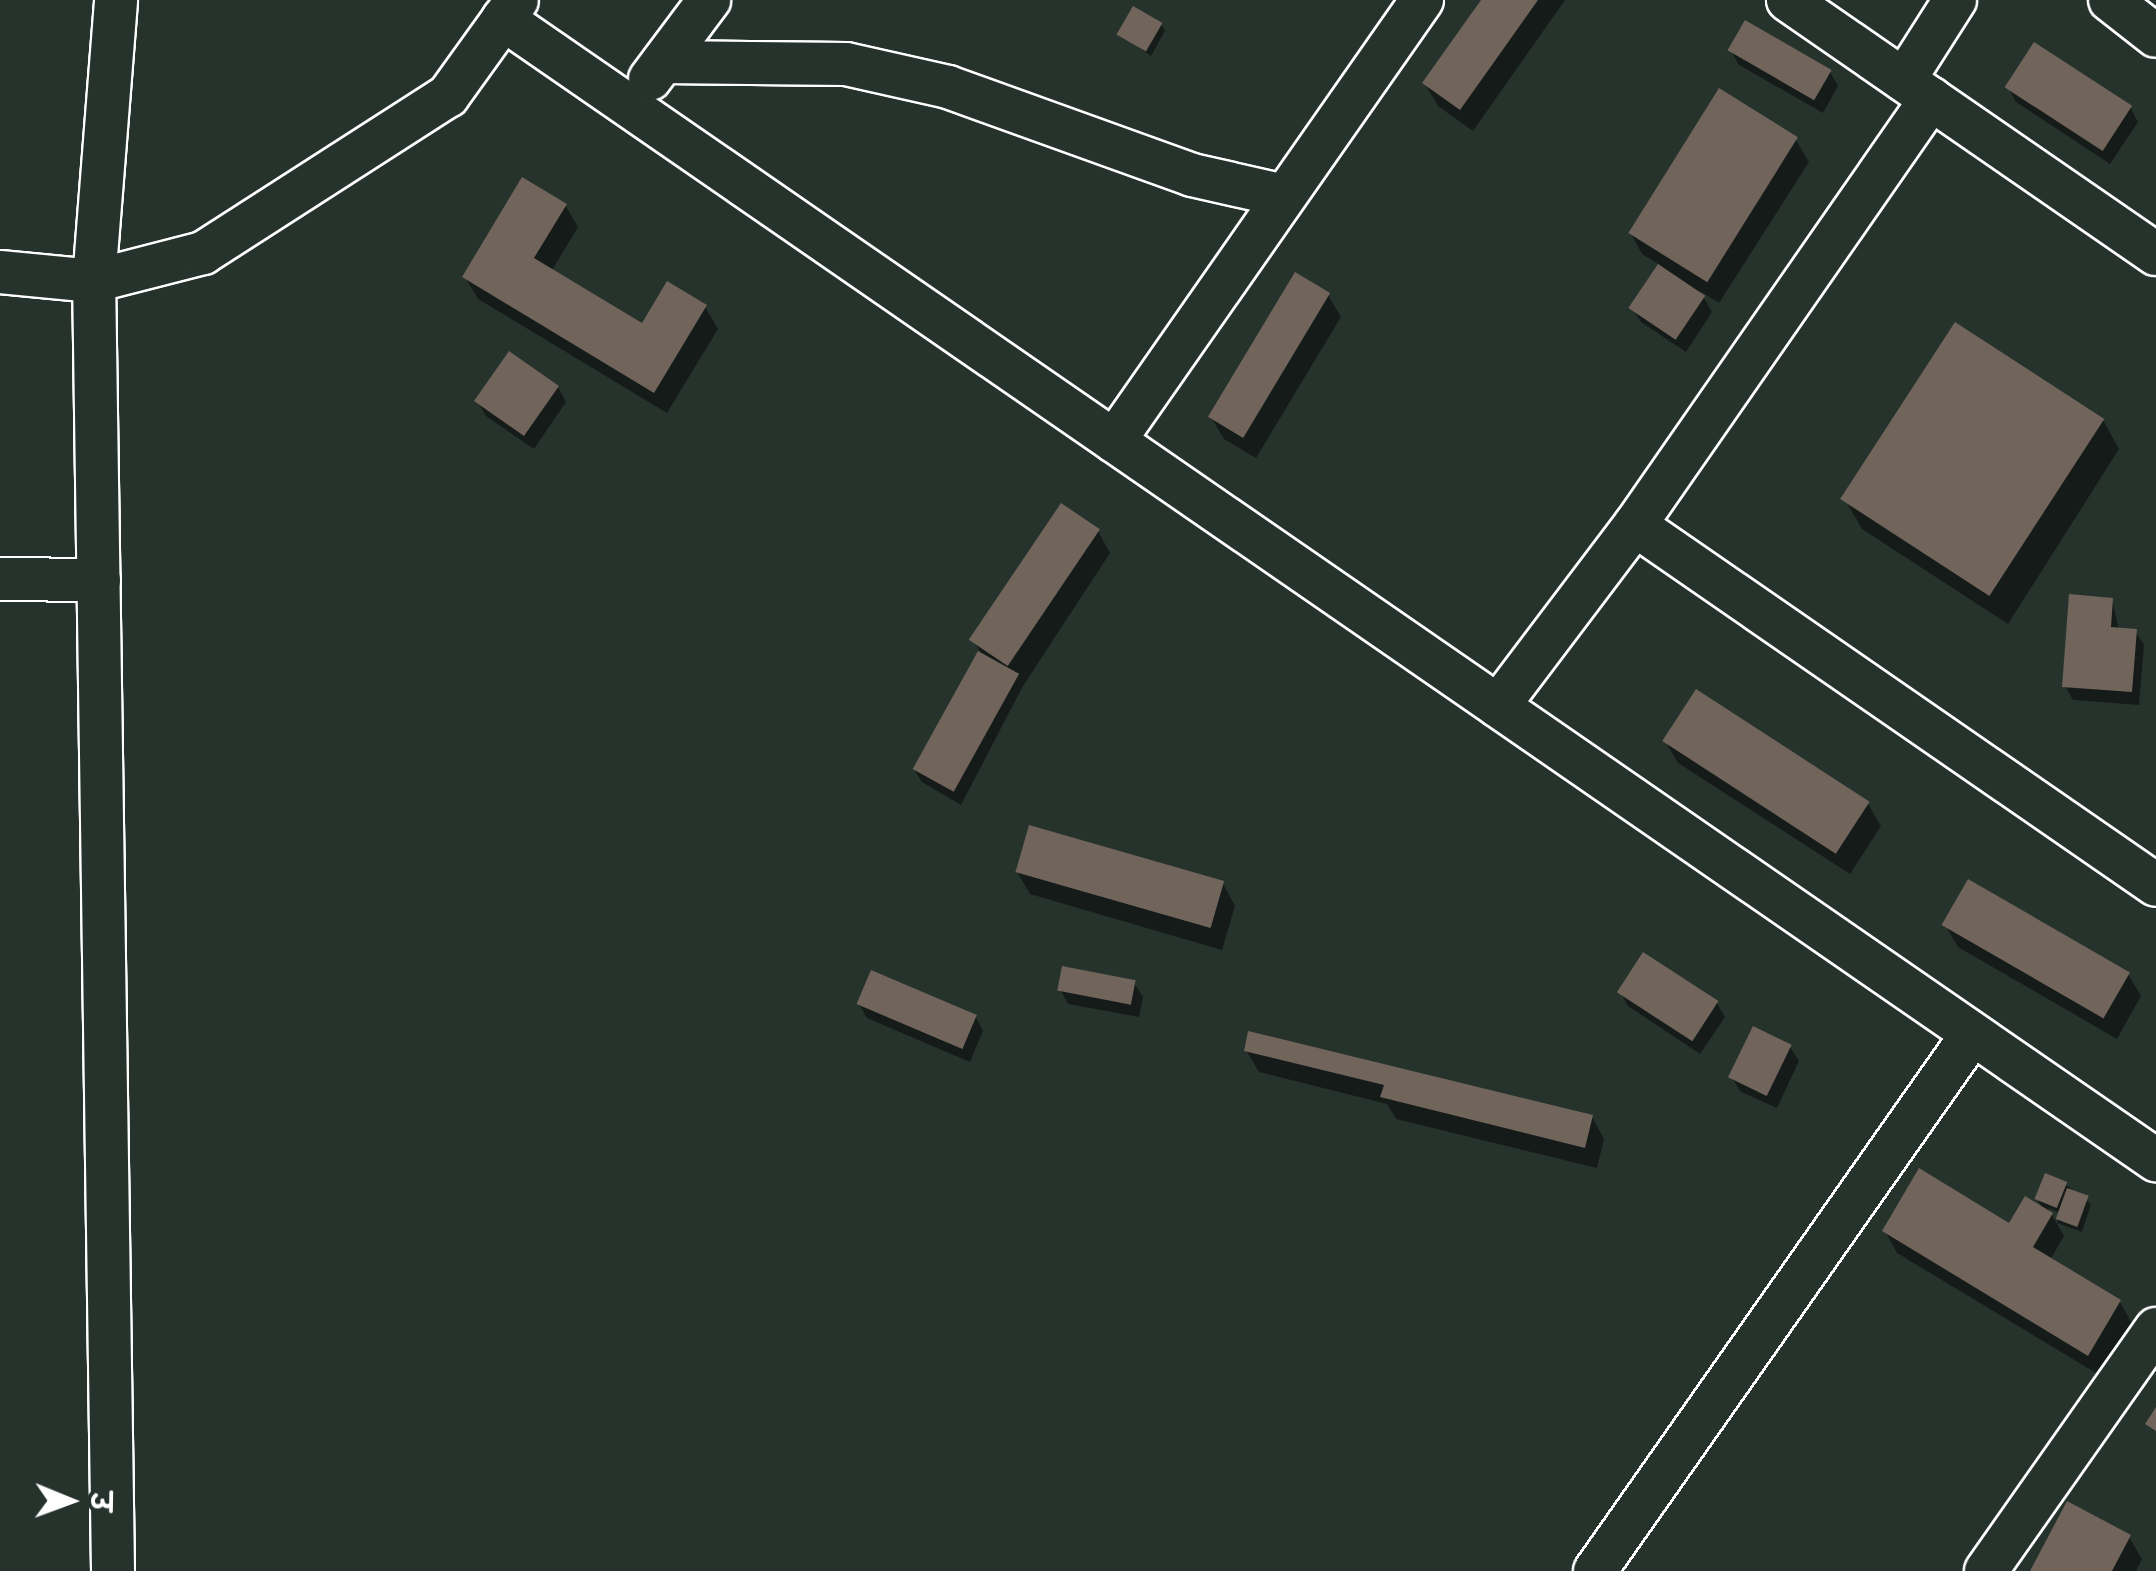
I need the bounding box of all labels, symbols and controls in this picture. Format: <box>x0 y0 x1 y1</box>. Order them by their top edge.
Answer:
north arrow <box>20 1451 120 1551</box>
text: उ <box>84 1492 116 1511</box>

